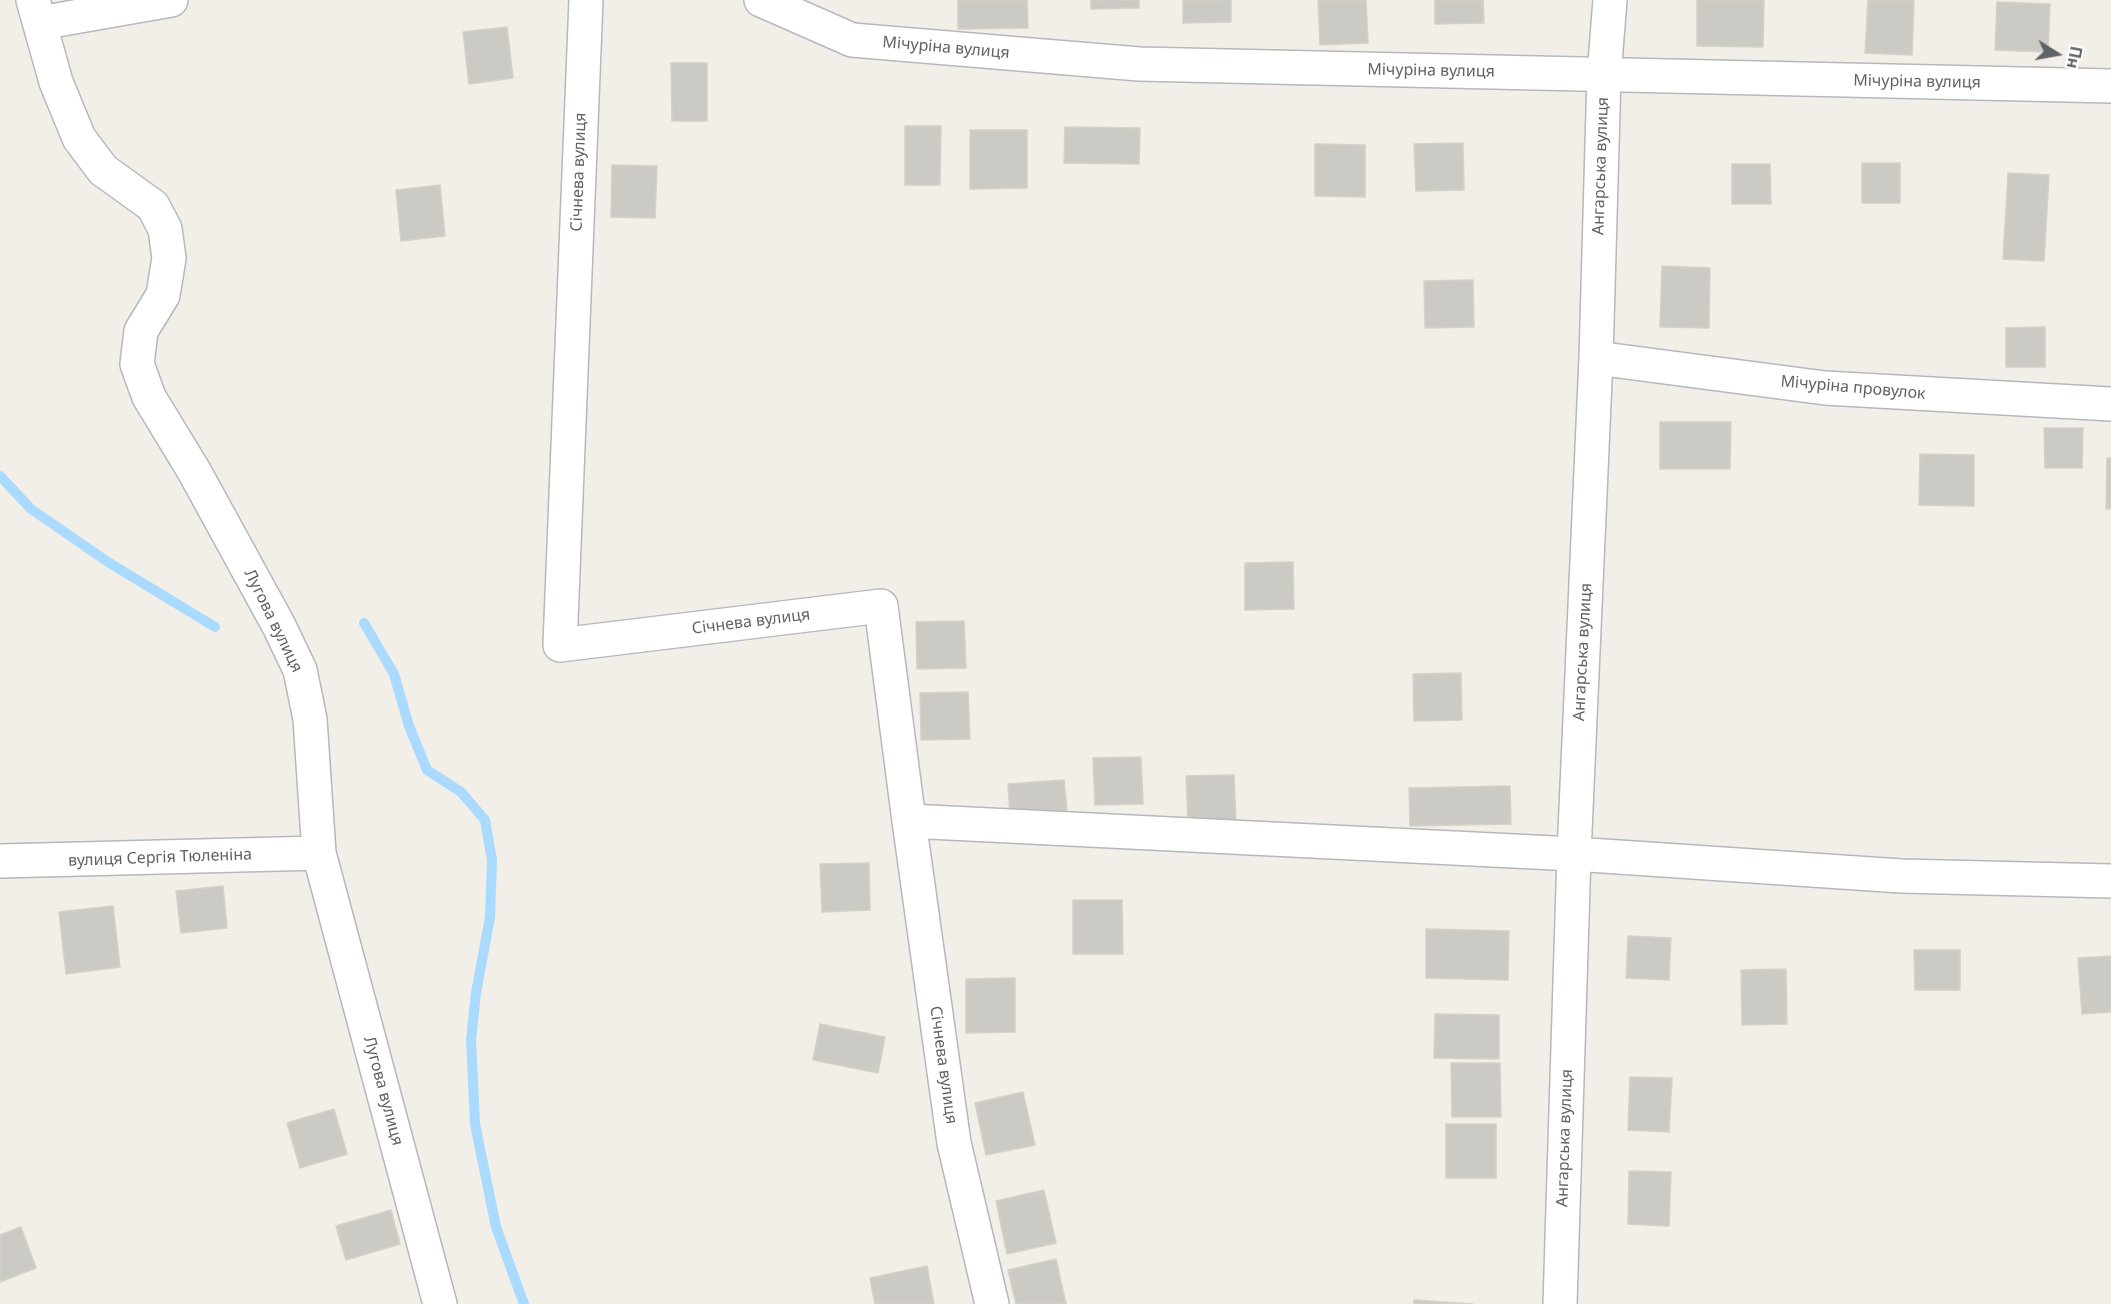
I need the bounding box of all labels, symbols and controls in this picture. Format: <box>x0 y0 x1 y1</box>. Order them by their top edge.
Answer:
north arrow <box>2027 24 2087 84</box>
street label: Мічуріна вулиця <box>882 33 1010 63</box>
text: Пн <box>2062 44 2088 71</box>
street label: Мічуріна вулиця <box>1367 60 1495 82</box>
street label: Мічуріна вулиця <box>1853 71 1981 93</box>
street label: Ангарська вулиця <box>1589 97 1613 235</box>
street label: Січнева вулиця <box>567 112 591 232</box>
street label: Мічуріна провулок <box>1780 372 1926 404</box>
street label: Лугова вулиця <box>240 566 306 676</box>
street label: Ангарська вулиця <box>1570 583 1596 721</box>
street label: Січнева вулиця <box>691 605 811 639</box>
street label: вулиця Сергія Тюленіна <box>68 845 252 871</box>
street label: Січнева вулиця <box>925 1005 961 1125</box>
street label: Лугова вулиця <box>359 1034 407 1148</box>
street label: Ангарська вулиця <box>1553 1069 1577 1207</box>

